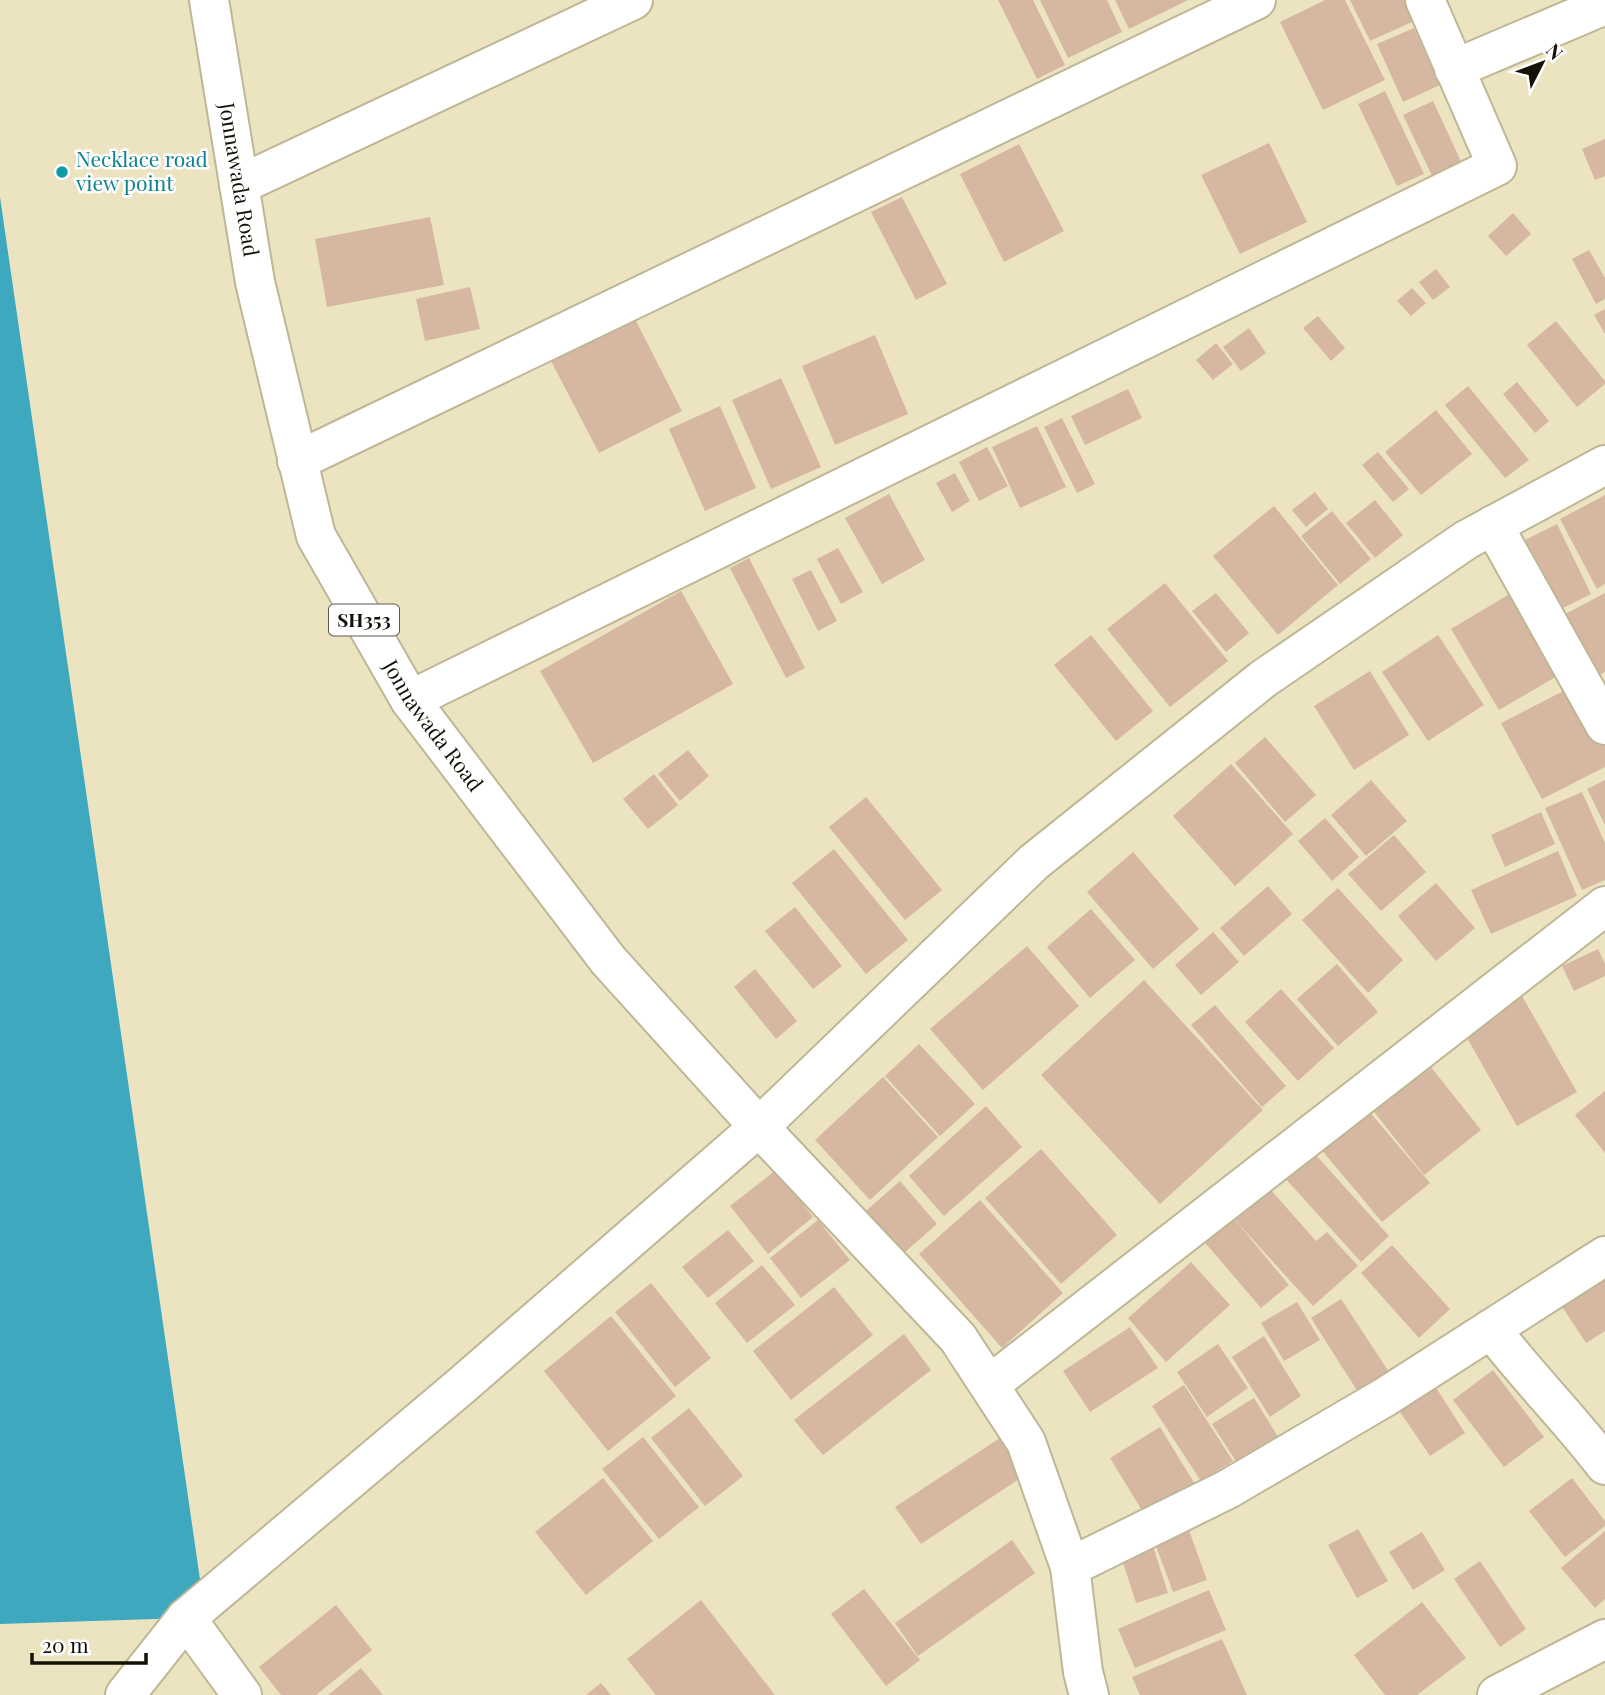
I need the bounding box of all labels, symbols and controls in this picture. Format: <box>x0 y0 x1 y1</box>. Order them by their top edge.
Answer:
north arrow <box>1507 28 1577 98</box>
text: N <box>1541 37 1570 65</box>
street label: Jonnawada Road <box>214 99 267 258</box>
place label: Necklace road view point <box>75 144 208 196</box>
marker: Necklace road view point <box>54 164 70 180</box>
road number: SH353 <box>329 604 399 636</box>
street label: Jonnawada Road <box>377 653 490 796</box>
scale bar <box>32 1622 145 1666</box>
text: 20 m <box>42 1630 89 1658</box>

